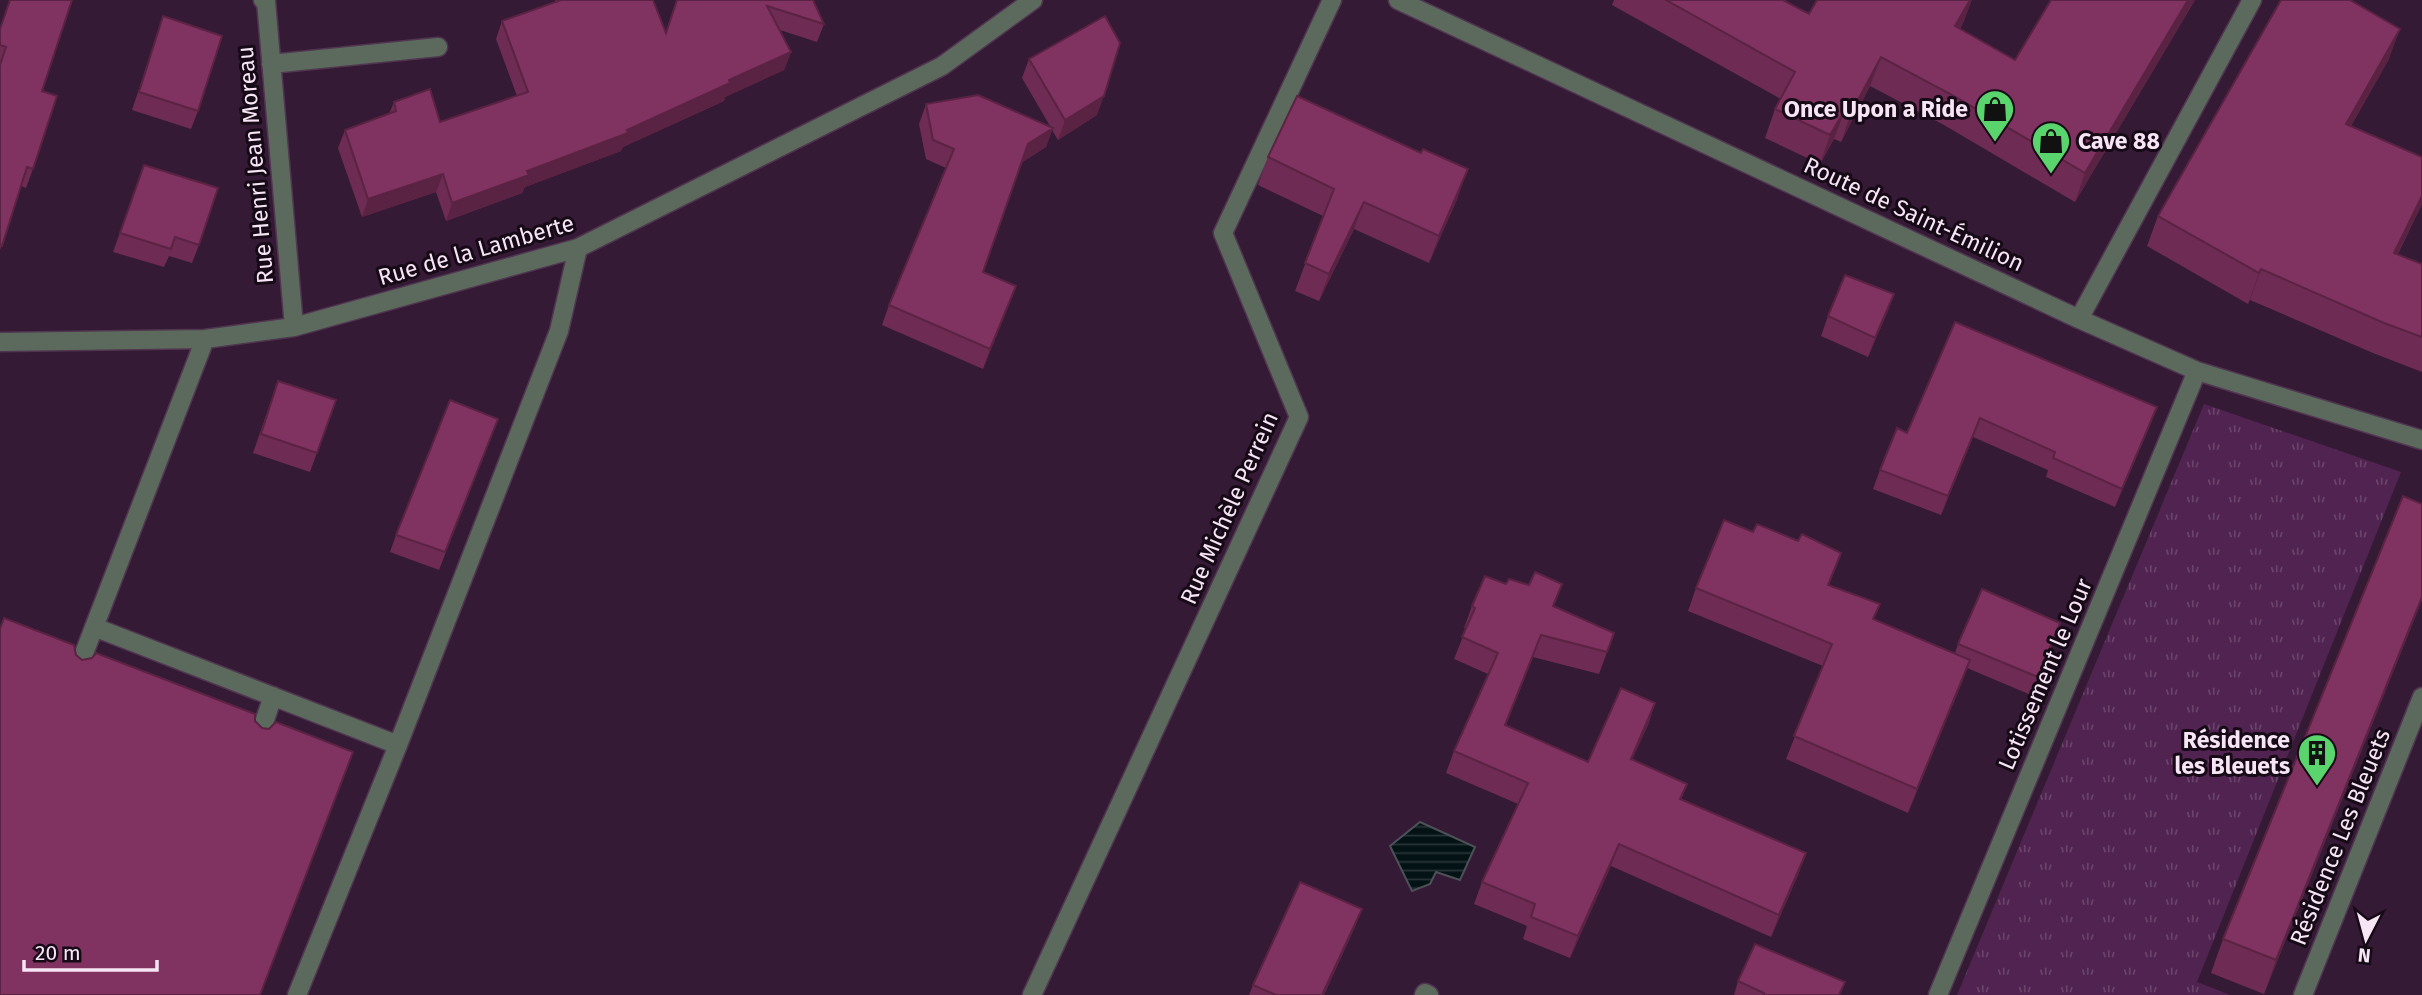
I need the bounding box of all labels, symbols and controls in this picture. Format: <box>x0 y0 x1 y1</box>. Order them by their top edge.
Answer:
street label: Rue Henri Jean Moreau <box>231 45 279 285</box>
shop icon: Once Upon a Ride <box>1974 88 2016 143</box>
place label: Once Upon a Ride <box>1784 95 1968 123</box>
shop icon: Cave 88 <box>2030 120 2072 175</box>
place label: Cave 88 <box>2078 127 2160 155</box>
street label: Route de Saint-Émilion <box>1800 150 2029 277</box>
street label: Rue de la Lamberte <box>375 209 577 291</box>
street label: Rue Michèle Perrein <box>1174 408 1284 608</box>
street label: Lotissement le Lour <box>1992 574 2098 774</box>
street label: Résidence Les Bleuets <box>2284 725 2396 949</box>
place label: Résidence les Bleuets <box>2175 726 2290 780</box>
building icon: Résidence les Bleuets <box>2296 732 2338 787</box>
north arrow <box>2331 904 2401 974</box>
scale bar <box>24 928 158 972</box>
text: 20 m <box>35 940 81 966</box>
text: N <box>2357 943 2372 968</box>

